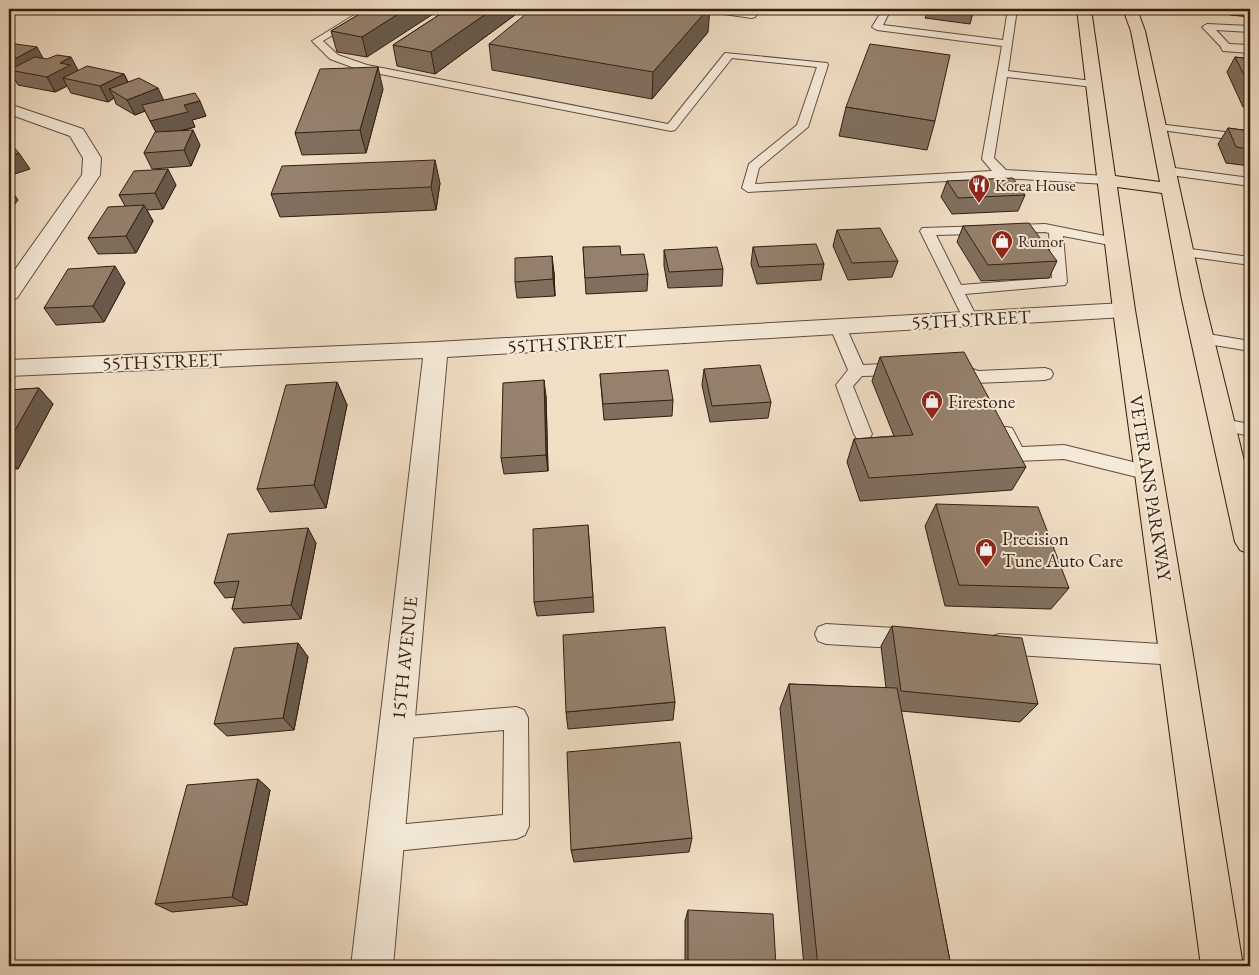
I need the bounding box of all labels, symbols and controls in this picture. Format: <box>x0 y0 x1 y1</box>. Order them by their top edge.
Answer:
restaurant icon: Korea House <box>967 173 991 204</box>
place label: Korea House <box>995 175 1076 196</box>
shop icon: Rumor <box>990 229 1014 260</box>
place label: Rumor <box>1018 231 1064 252</box>
street label: 55TH STREET <box>911 304 1032 335</box>
street label: 55TH STREET <box>507 328 628 359</box>
street label: 55TH STREET <box>102 347 222 376</box>
shop icon: Firestone <box>920 389 944 420</box>
place label: Firestone <box>948 389 1015 414</box>
street label: VETERANS PARKWAY <box>1123 393 1178 584</box>
place label: Precision Tune Auto Care <box>1002 526 1123 573</box>
shop icon: Precision Tune Auto Care <box>974 537 998 568</box>
street label: 15TH AVENUE <box>386 595 423 721</box>

